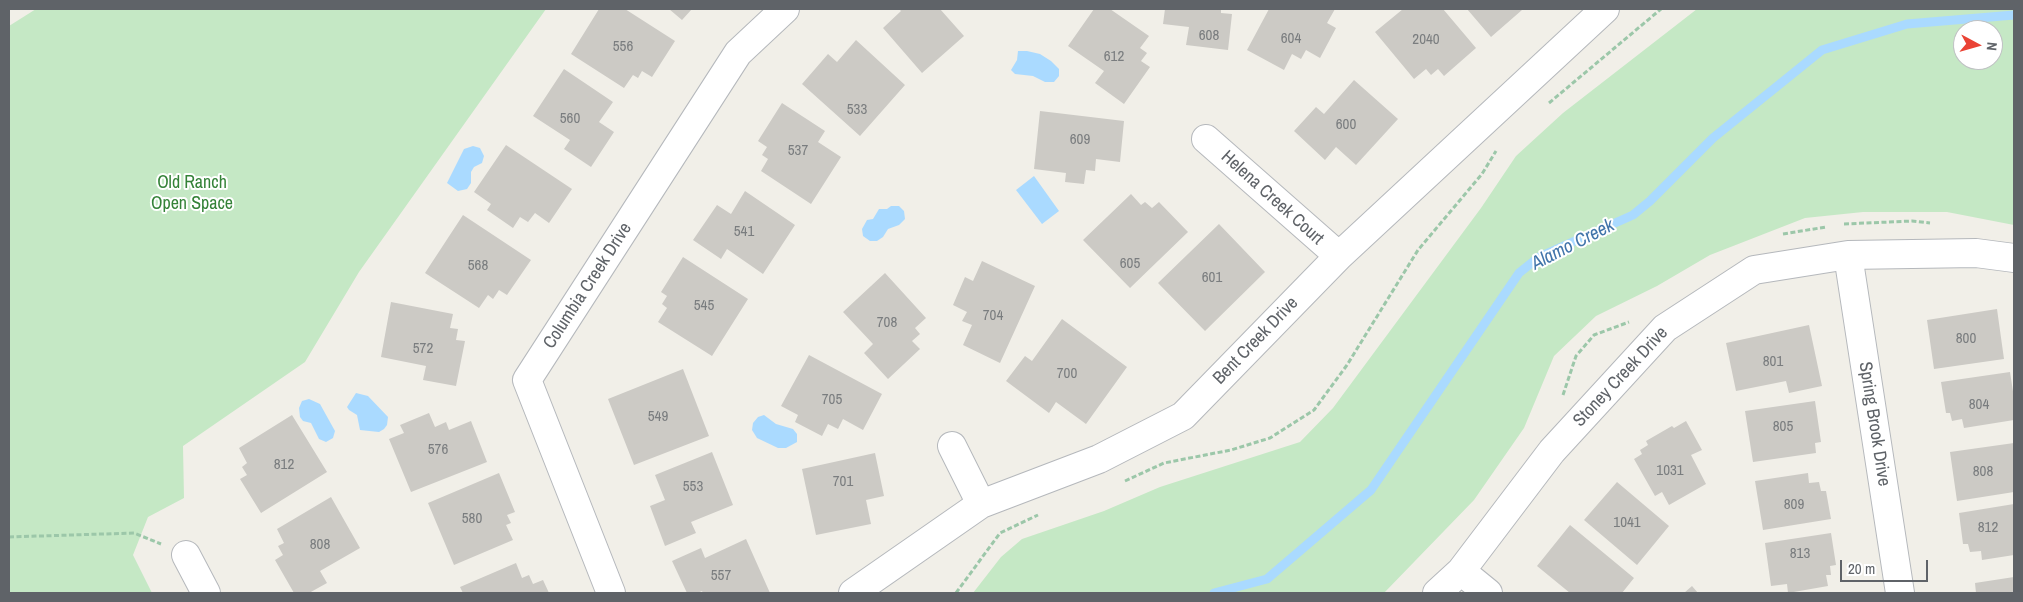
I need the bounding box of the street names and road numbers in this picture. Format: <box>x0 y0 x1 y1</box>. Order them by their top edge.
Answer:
street label: Helena Creek Court <box>1216 146 1328 250</box>
street label: Columbia Creek Drive <box>539 219 637 353</box>
street label: Bent Creek Drive <box>1209 293 1303 389</box>
street label: Stoney Creek Drive <box>1569 323 1673 431</box>
street label: Spring Brook Drive <box>1854 360 1894 488</box>

